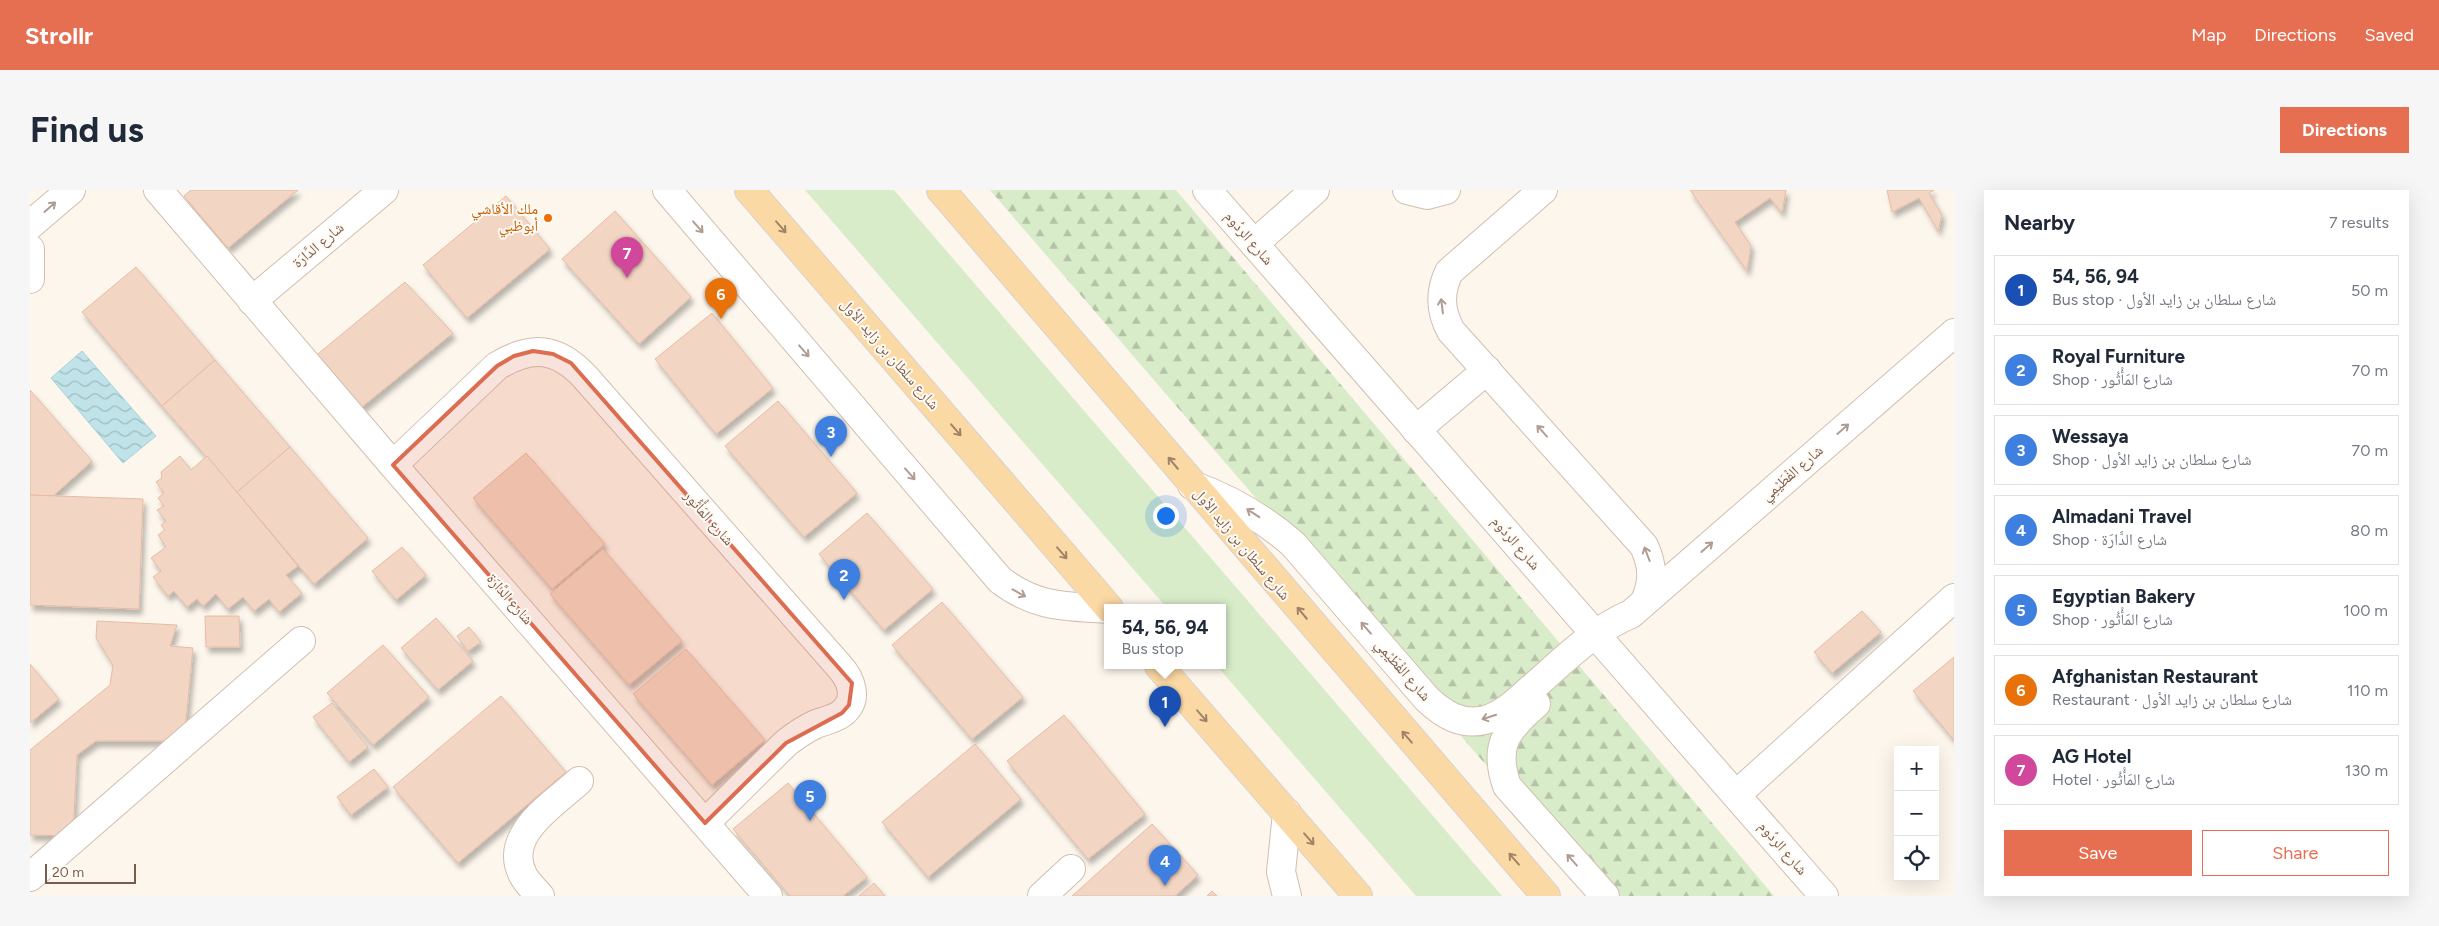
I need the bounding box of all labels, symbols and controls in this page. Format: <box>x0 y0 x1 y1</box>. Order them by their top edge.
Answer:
text: Strollr <box>25 21 93 50</box>
text: Map <box>2191 24 2226 46</box>
text: Directions <box>2254 24 2336 46</box>
text: Saved <box>2364 24 2414 46</box>
button: Directions <box>2280 107 2409 153</box>
text: Find us <box>30 109 144 151</box>
place label: ملك الأقاشي أبوظبي <box>471 200 538 238</box>
one-way arrow <box>44 202 57 213</box>
street label: شارع الردُوم <box>1220 207 1277 269</box>
text: Nearby <box>2004 210 2075 235</box>
marker: ملك الأقاشي أبوظبي <box>542 212 554 224</box>
text: 7 results <box>2329 213 2389 232</box>
street label: شارع الدَّارَة <box>289 218 348 272</box>
one-way arrow <box>693 220 704 233</box>
one-way arrow <box>776 220 787 233</box>
pin: 7 <box>611 237 643 278</box>
text: 54, 56, 94 <box>2052 265 2139 288</box>
pin: 6 <box>705 278 737 319</box>
text: 1 <box>2018 281 2024 300</box>
text: 50 m <box>2351 281 2388 300</box>
text: Bus stop · شارع سلطان بن زايد الأول <box>2052 290 2276 309</box>
street label: شارع سلطان بن زايد الأول <box>836 295 943 414</box>
one-way arrow <box>1437 298 1447 314</box>
one-way arrow <box>798 344 810 357</box>
text: Royal Furniture <box>2052 345 2185 368</box>
text: 2 <box>2016 361 2026 380</box>
text: 70 m <box>2352 361 2388 380</box>
text: Shop · شارع المَأْثُور <box>2052 370 2173 389</box>
pin: 3 <box>815 416 847 457</box>
one-way arrow <box>950 423 961 436</box>
one-way arrow <box>1836 424 1849 435</box>
one-way arrow <box>1536 425 1548 438</box>
text: Wessaya <box>2052 425 2129 448</box>
street label: شارع الفْطَيْمِي <box>1757 441 1829 507</box>
text: 3 <box>2017 441 2025 460</box>
text: 70 m <box>2352 441 2388 460</box>
text: Shop · شارع سلطان بن زايد الأول <box>2052 450 2252 469</box>
one-way arrow <box>1168 457 1179 470</box>
one-way arrow <box>904 467 915 480</box>
street label: شارع المَأْثُور <box>679 484 740 550</box>
street label: شارع سلطان بن زايد الأول <box>1189 484 1294 604</box>
your location <box>1153 503 1179 529</box>
text: Almadani Travel <box>2052 505 2192 528</box>
one-way arrow <box>1247 508 1261 518</box>
street label: شارع الردُوم <box>1487 512 1544 574</box>
text: 4 <box>2016 521 2026 540</box>
text: 80 m <box>2350 521 2388 540</box>
text: Shop · شارع الدَّارَة <box>2052 530 2167 549</box>
one-way arrow <box>1701 542 1714 553</box>
one-way arrow <box>1056 546 1067 559</box>
one-way arrow <box>1642 547 1651 562</box>
pin: 2 <box>828 559 860 600</box>
street label: شارع الدَّارَة <box>482 570 537 629</box>
text: Egyptian Bakery <box>2052 585 2195 608</box>
one-way arrow <box>1012 588 1027 598</box>
text: 5 <box>2016 601 2026 620</box>
text: 100 m <box>2343 601 2388 620</box>
popup <box>1104 604 1226 669</box>
one-way arrow <box>1296 607 1307 620</box>
text: Shop · شارع المَأْثُور <box>2052 610 2173 629</box>
text: 54, 56, 94 <box>1122 616 1208 639</box>
one-way arrow <box>1361 622 1372 635</box>
street label: شارع الفْطَيْمِي <box>1369 635 1435 707</box>
text: Bus stop <box>1122 639 1184 658</box>
text: Afghanistan Restaurant <box>2052 665 2259 688</box>
text: 6 <box>2016 681 2026 700</box>
text: 110 m <box>2347 681 2388 700</box>
pin: 1 <box>1149 686 1181 727</box>
text: Restaurant · شارع سلطان بن زايد الأول <box>2052 690 2292 709</box>
one-way arrow <box>1197 709 1208 722</box>
one-way arrow <box>1481 713 1497 723</box>
one-way arrow <box>1402 730 1413 743</box>
text: AG Hotel <box>2052 745 2131 768</box>
map controls <box>1894 746 1939 881</box>
button: + <box>1894 746 1939 791</box>
text: 7 <box>2017 761 2025 780</box>
text: 130 m <box>2345 761 2388 780</box>
text: Hotel · شارع المَأْثُور <box>2052 770 2175 789</box>
pin: 5 <box>794 780 826 821</box>
button: − <box>1894 791 1939 836</box>
street label: شارع الردُوم <box>1754 817 1811 879</box>
button: Save <box>2004 830 2192 876</box>
button: Share <box>2202 830 2389 876</box>
one-way arrow <box>1303 832 1315 845</box>
button: locate <box>1894 836 1939 881</box>
pin: 4 <box>1149 845 1181 886</box>
one-way arrow <box>1508 853 1520 866</box>
one-way arrow <box>1566 853 1578 866</box>
scale bar <box>45 861 136 884</box>
text: 20 m <box>52 864 84 881</box>

